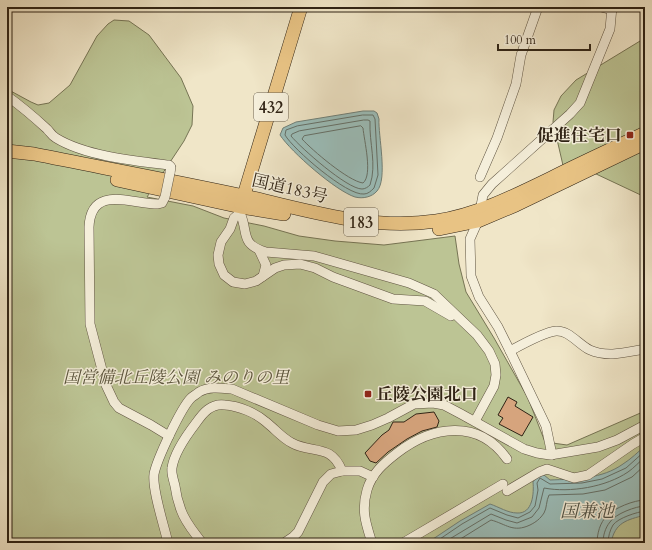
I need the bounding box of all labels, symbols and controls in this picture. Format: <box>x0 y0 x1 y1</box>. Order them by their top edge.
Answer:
scale bar <box>498 26 590 52</box>
text: 100 m <box>504 32 537 48</box>
road number: 432 <box>254 93 288 121</box>
place label: 促進住宅口 <box>537 124 622 147</box>
marker: 促進住宅口 <box>625 130 635 140</box>
street label: 国道183号 <box>250 169 330 208</box>
road number: 183 <box>344 208 378 236</box>
park label: 国営備北丘陵公園 みのりの里 <box>63 366 291 389</box>
place label: 丘陵公園北口 <box>376 383 478 406</box>
marker: 丘陵公園北口 <box>363 389 373 399</box>
water label: 国兼池 <box>560 499 616 524</box>

